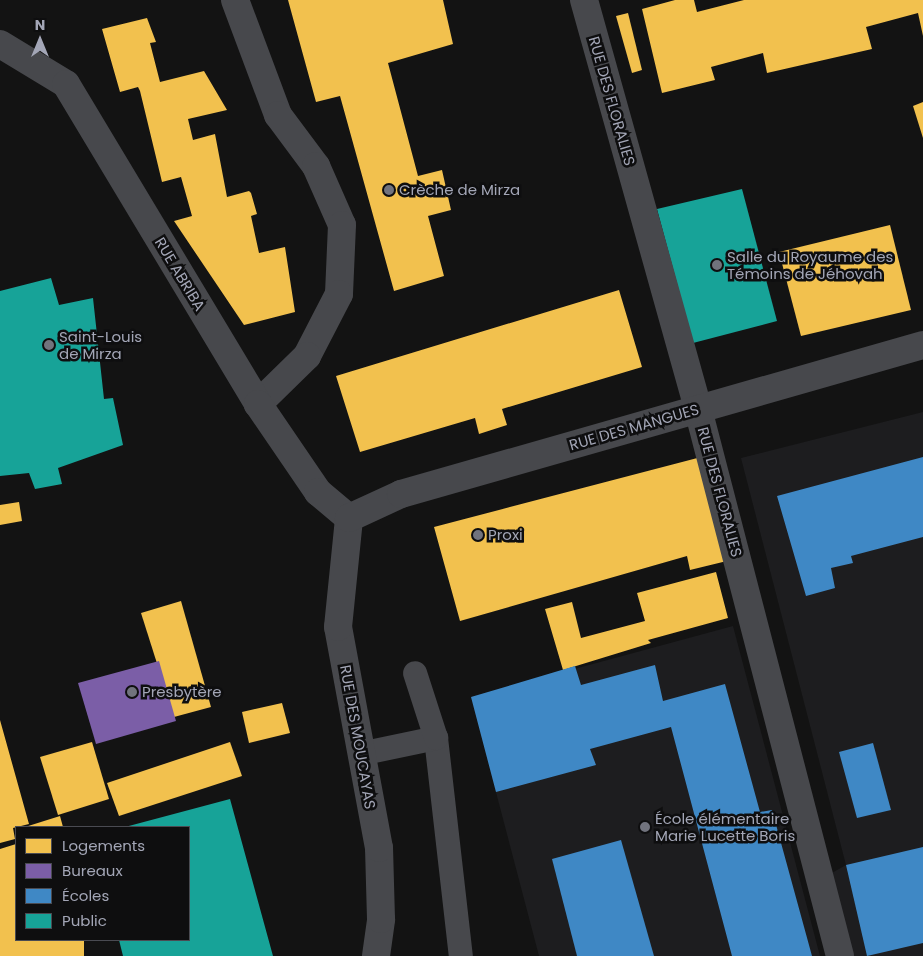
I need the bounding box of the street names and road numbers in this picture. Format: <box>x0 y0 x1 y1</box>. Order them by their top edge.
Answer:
street label: RUE DES FLORALIES <box>585 34 639 168</box>
street label: RUE ABRIBA <box>151 234 209 314</box>
street label: RUE DES MANGUES <box>567 400 701 454</box>
street label: RUE DES FLORALIES <box>694 425 746 559</box>
street label: RUE DES MOUCAYAS <box>336 663 380 811</box>

